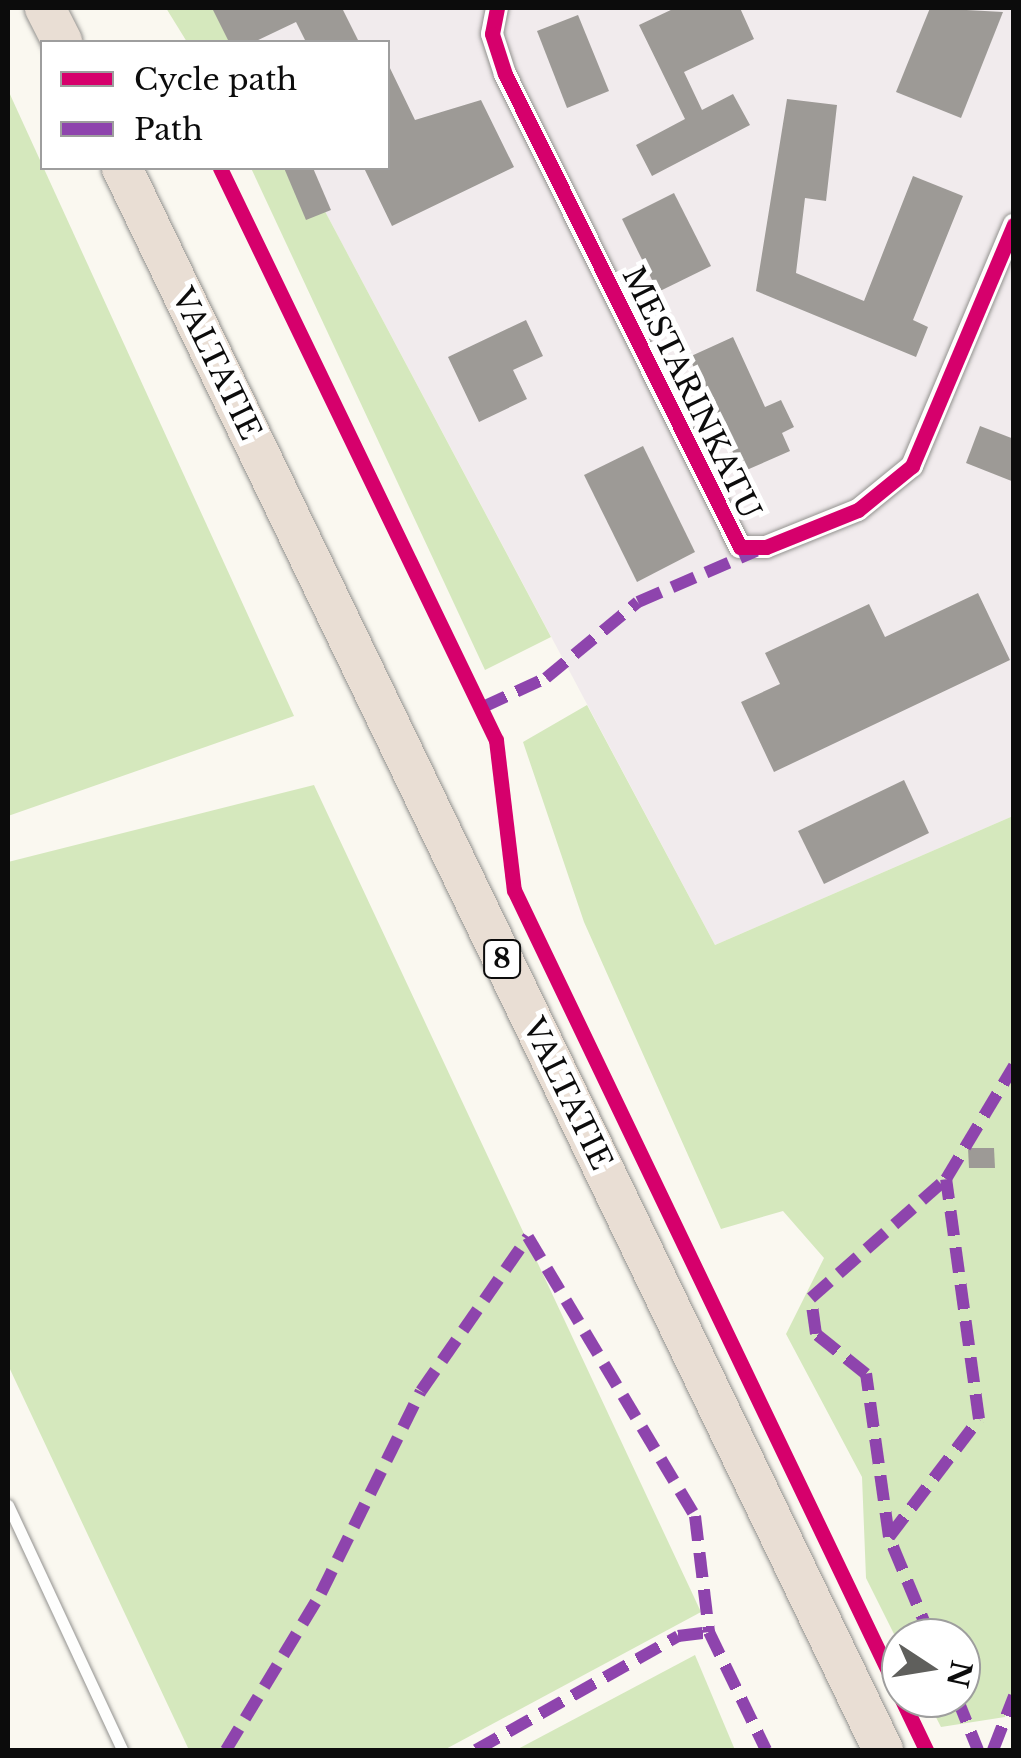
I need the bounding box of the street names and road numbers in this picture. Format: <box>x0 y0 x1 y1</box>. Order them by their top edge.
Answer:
street label: MESTARINKATU <box>614 261 768 525</box>
street label: VALTATIE <box>164 282 268 446</box>
road number: 8 <box>482 936 522 982</box>
street label: VALTATIE <box>515 1012 619 1176</box>

